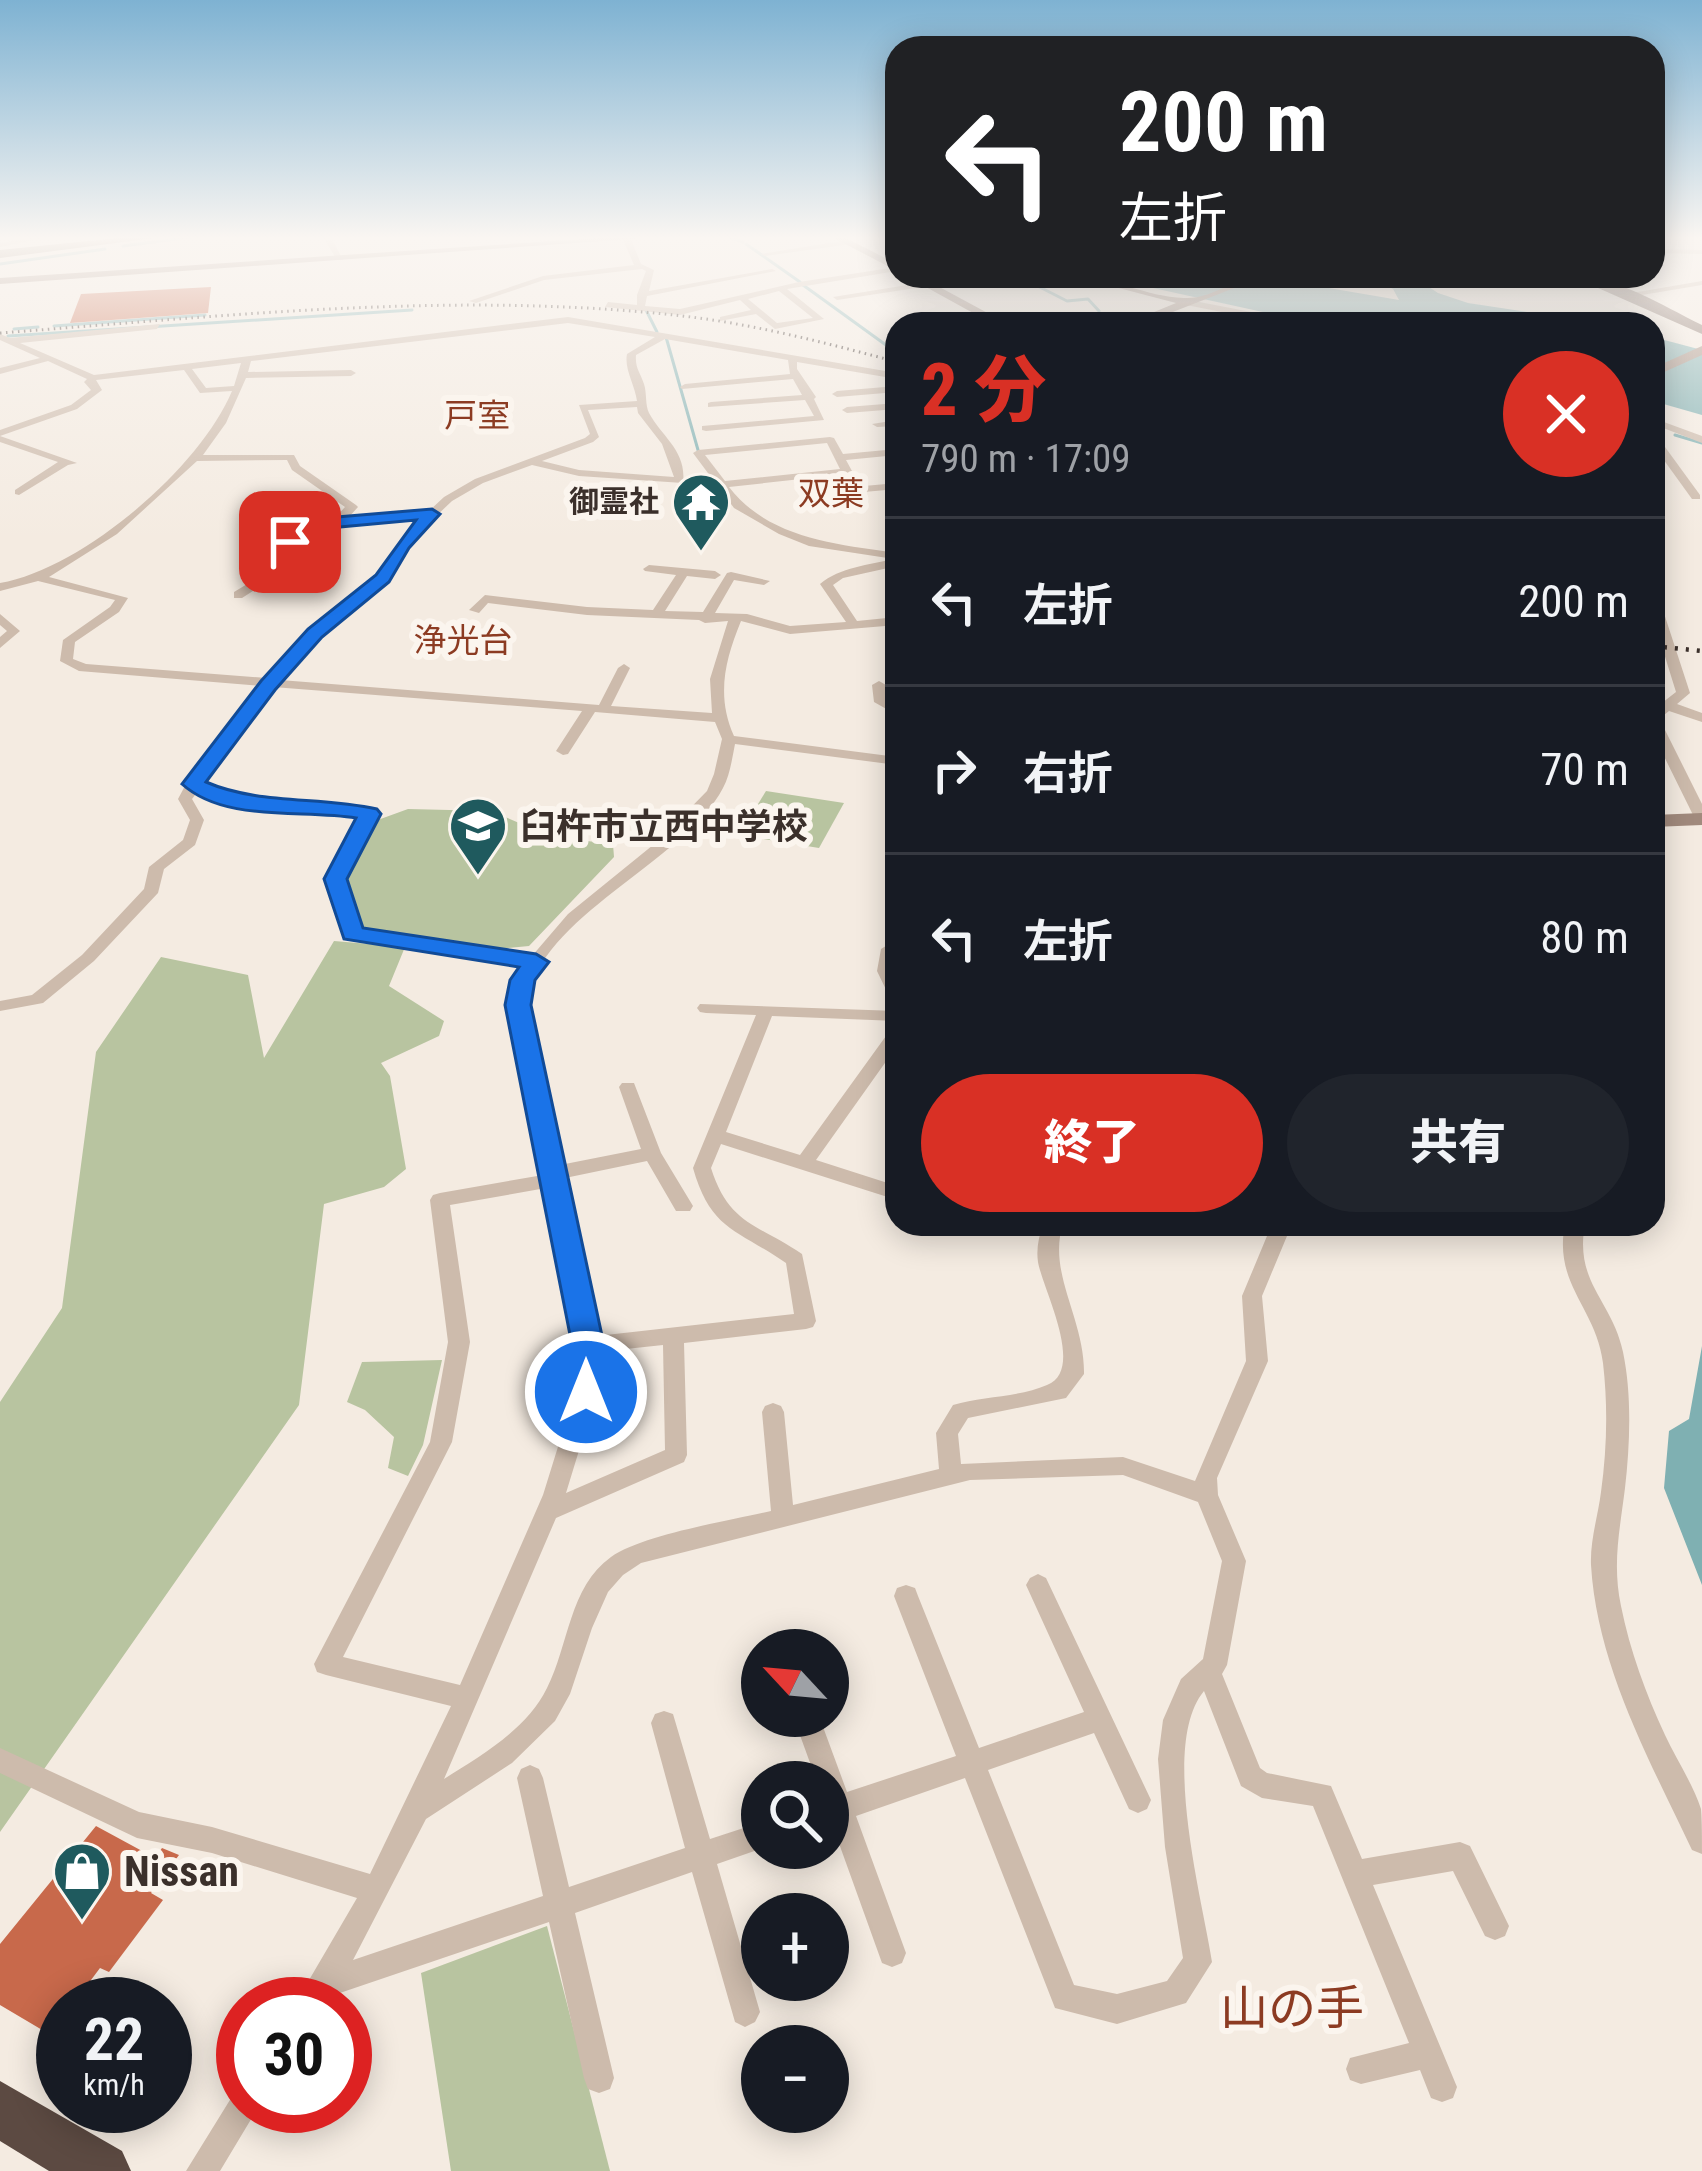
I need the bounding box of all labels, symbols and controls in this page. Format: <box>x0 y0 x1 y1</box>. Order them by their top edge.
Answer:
text: 200 m <box>1119 73 1328 172</box>
icon: left <box>921 84 1077 240</box>
text: 左折 <box>1119 187 1227 250</box>
text: 2 分 <box>921 348 1046 433</box>
button: close <box>1503 351 1629 477</box>
district label: 戸室 <box>444 396 510 435</box>
text: 790 m · 17:09 <box>921 436 1131 482</box>
temple icon: 御霊社 <box>670 471 732 553</box>
district label: 双葉 <box>798 474 864 513</box>
place label: 御霊社 <box>569 484 659 519</box>
pin <box>239 491 341 593</box>
icon: arrive <box>257 509 323 575</box>
icon: left <box>921 569 987 635</box>
text: 200 m <box>1518 575 1629 628</box>
text: 左折 <box>1023 579 1113 632</box>
district label: 浄光台 <box>414 621 513 660</box>
icon: right <box>921 737 987 803</box>
text: 70 m <box>1540 743 1629 796</box>
text: 右折 <box>1023 747 1113 800</box>
school or university icon: 臼杵市立西中学校 <box>447 795 509 877</box>
place label: 臼杵市立西中学校 <box>520 806 808 848</box>
icon: left <box>921 905 987 971</box>
text: 80 m <box>1540 911 1629 964</box>
text: 左折 <box>1023 915 1113 968</box>
button: 終了 <box>921 1074 1263 1212</box>
button: 共有 <box>1287 1074 1629 1212</box>
position arrow <box>523 1329 649 1455</box>
north arrow <box>741 1629 849 1737</box>
map controls <box>741 1629 849 2133</box>
button: search <box>741 1761 849 1869</box>
shop icon: Nissan <box>51 1840 113 1922</box>
place label: Nissan <box>124 1847 239 1896</box>
button: + <box>741 1893 849 2001</box>
speed limit sign: 30 <box>216 1977 372 2133</box>
district label: 山の手 <box>1220 1980 1364 2037</box>
text: 22 <box>84 2004 144 2075</box>
button: − <box>741 2025 849 2133</box>
text: km/h <box>83 2067 145 2102</box>

